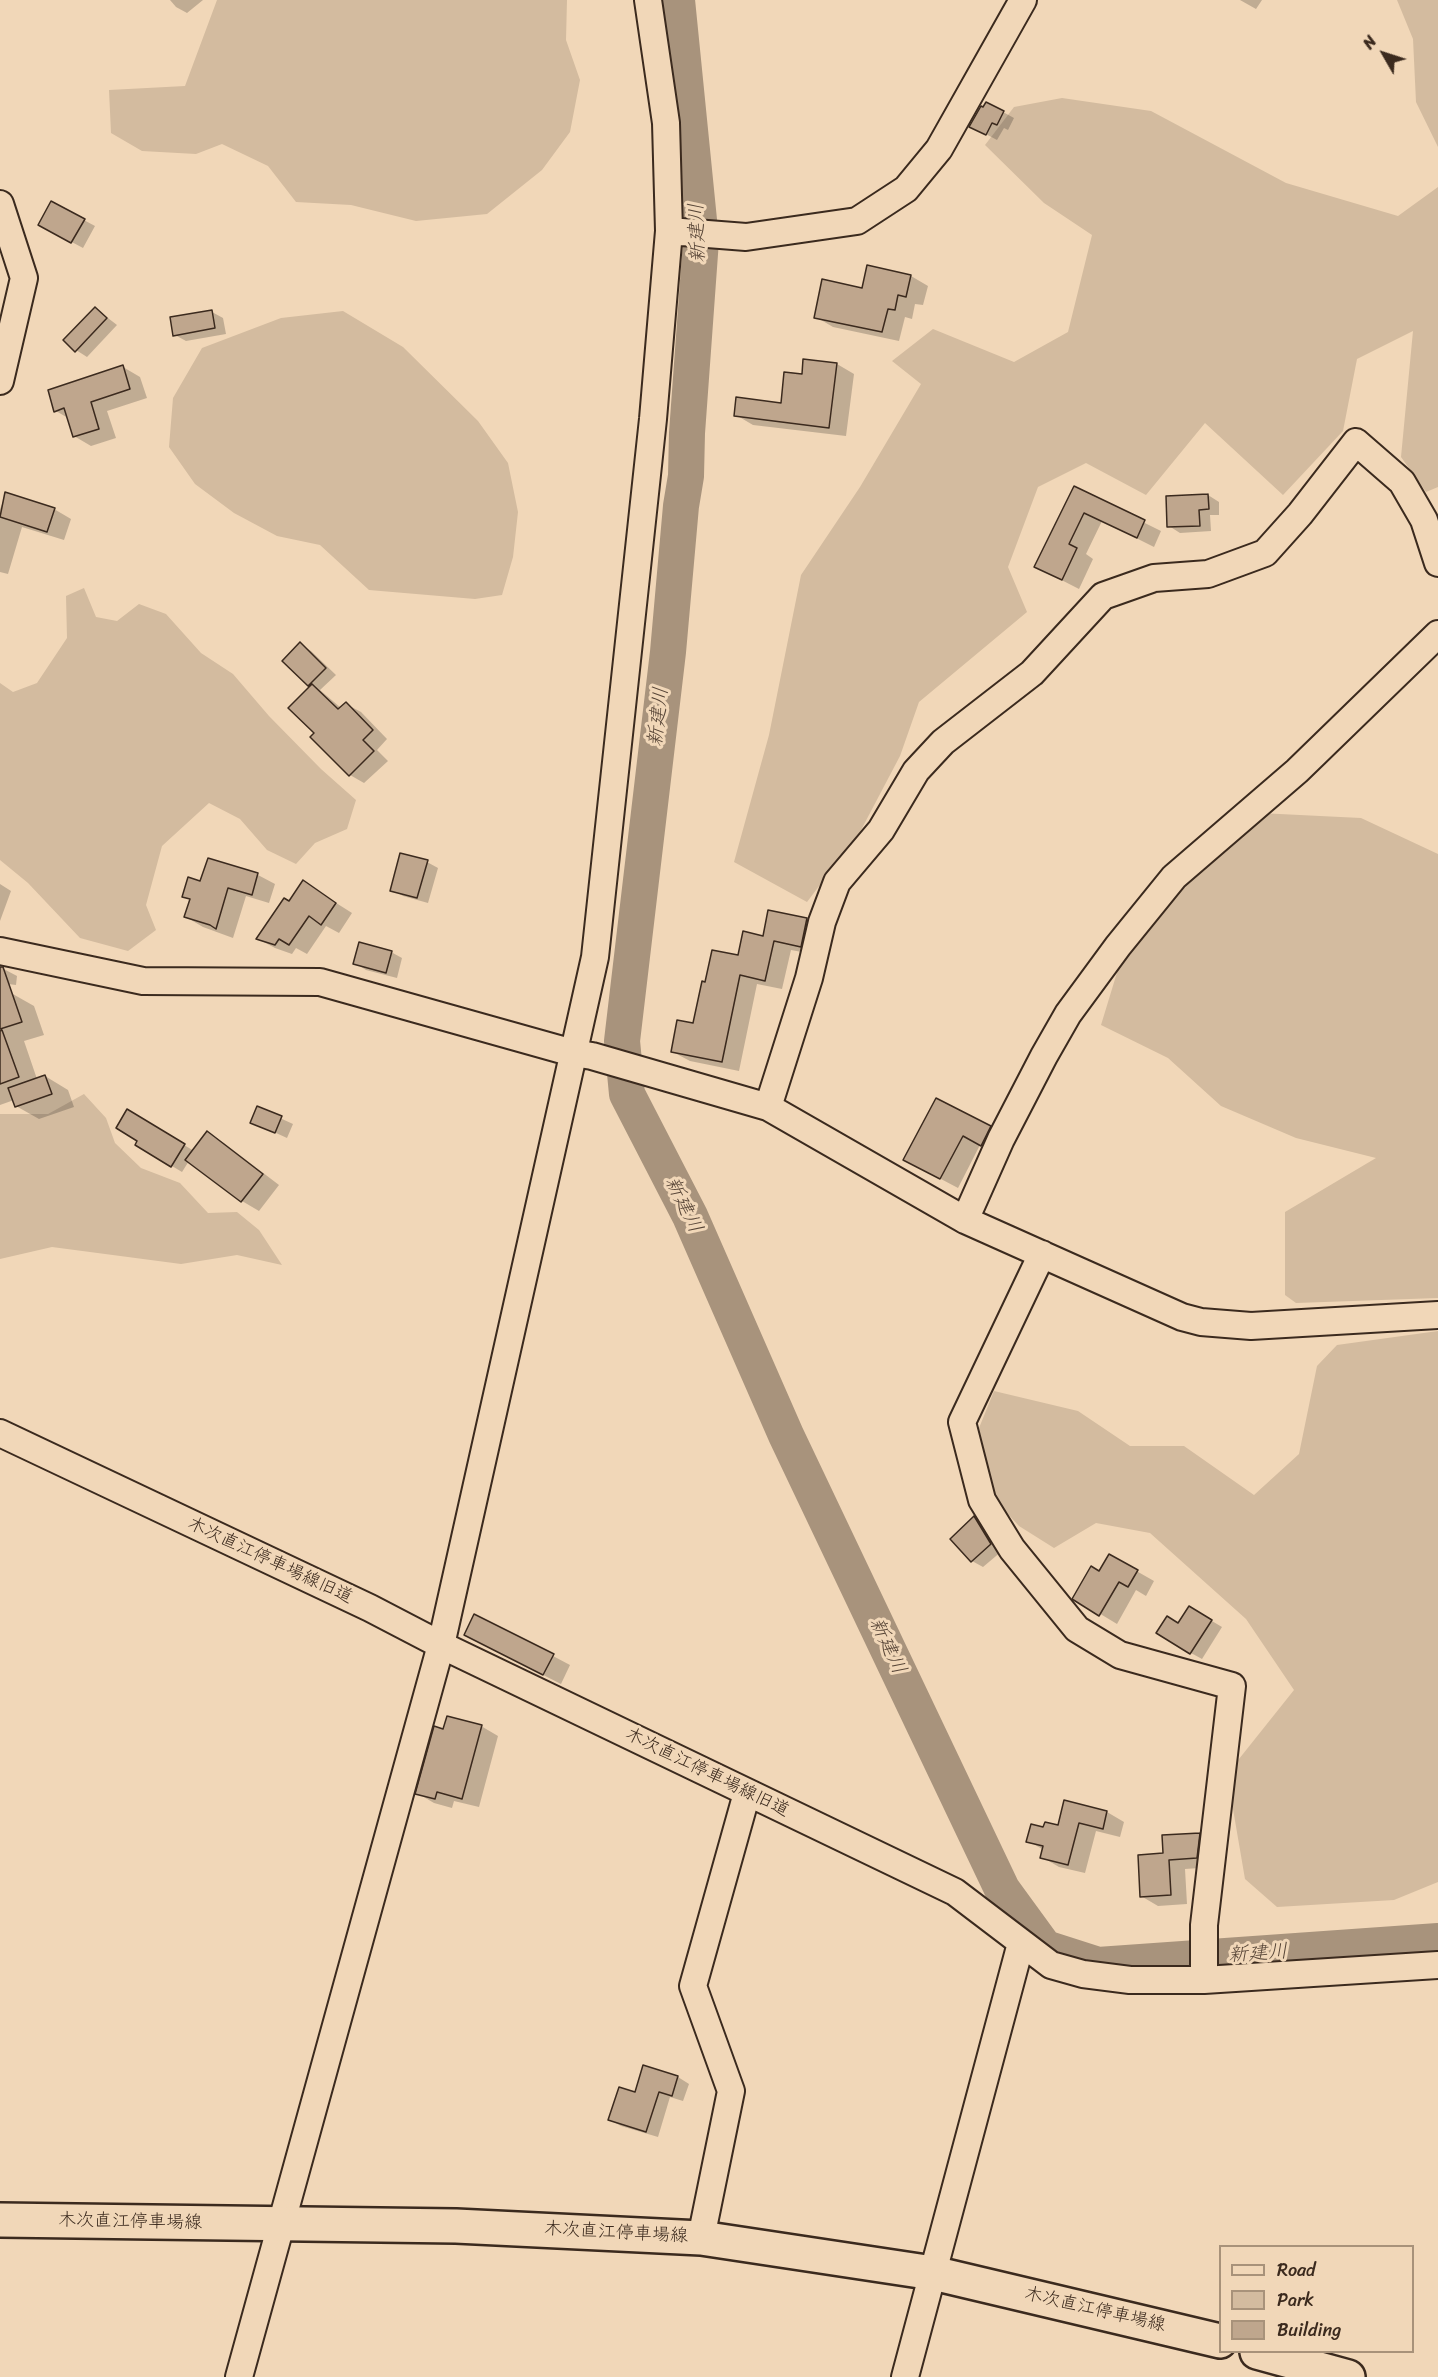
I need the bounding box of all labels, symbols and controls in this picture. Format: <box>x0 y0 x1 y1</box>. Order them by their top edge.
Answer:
north arrow <box>1354 24 1414 84</box>
text: N <box>1355 29 1384 56</box>
water label: 新建川 <box>685 203 711 263</box>
water label: 新建川 <box>644 686 674 748</box>
water label: 新建川 <box>659 1173 707 1237</box>
street label: 木次直江停車場線旧道 <box>184 1513 356 1609</box>
water label: 新建川 <box>863 1614 911 1678</box>
street label: 木次直江停車場線旧道 <box>621 1724 793 1822</box>
water label: 新建川 <box>1227 1940 1289 1968</box>
street label: 木次直江停車場線 <box>58 2210 202 2234</box>
street label: 木次直江停車場線 <box>544 2218 688 2248</box>
legend <box>1219 2245 1414 2353</box>
text: Road <box>1277 2254 1316 2286</box>
street label: 木次直江停車場線 <box>1022 2283 1168 2337</box>
text: Park <box>1277 2284 1314 2316</box>
text: Building <box>1277 2314 1341 2346</box>

